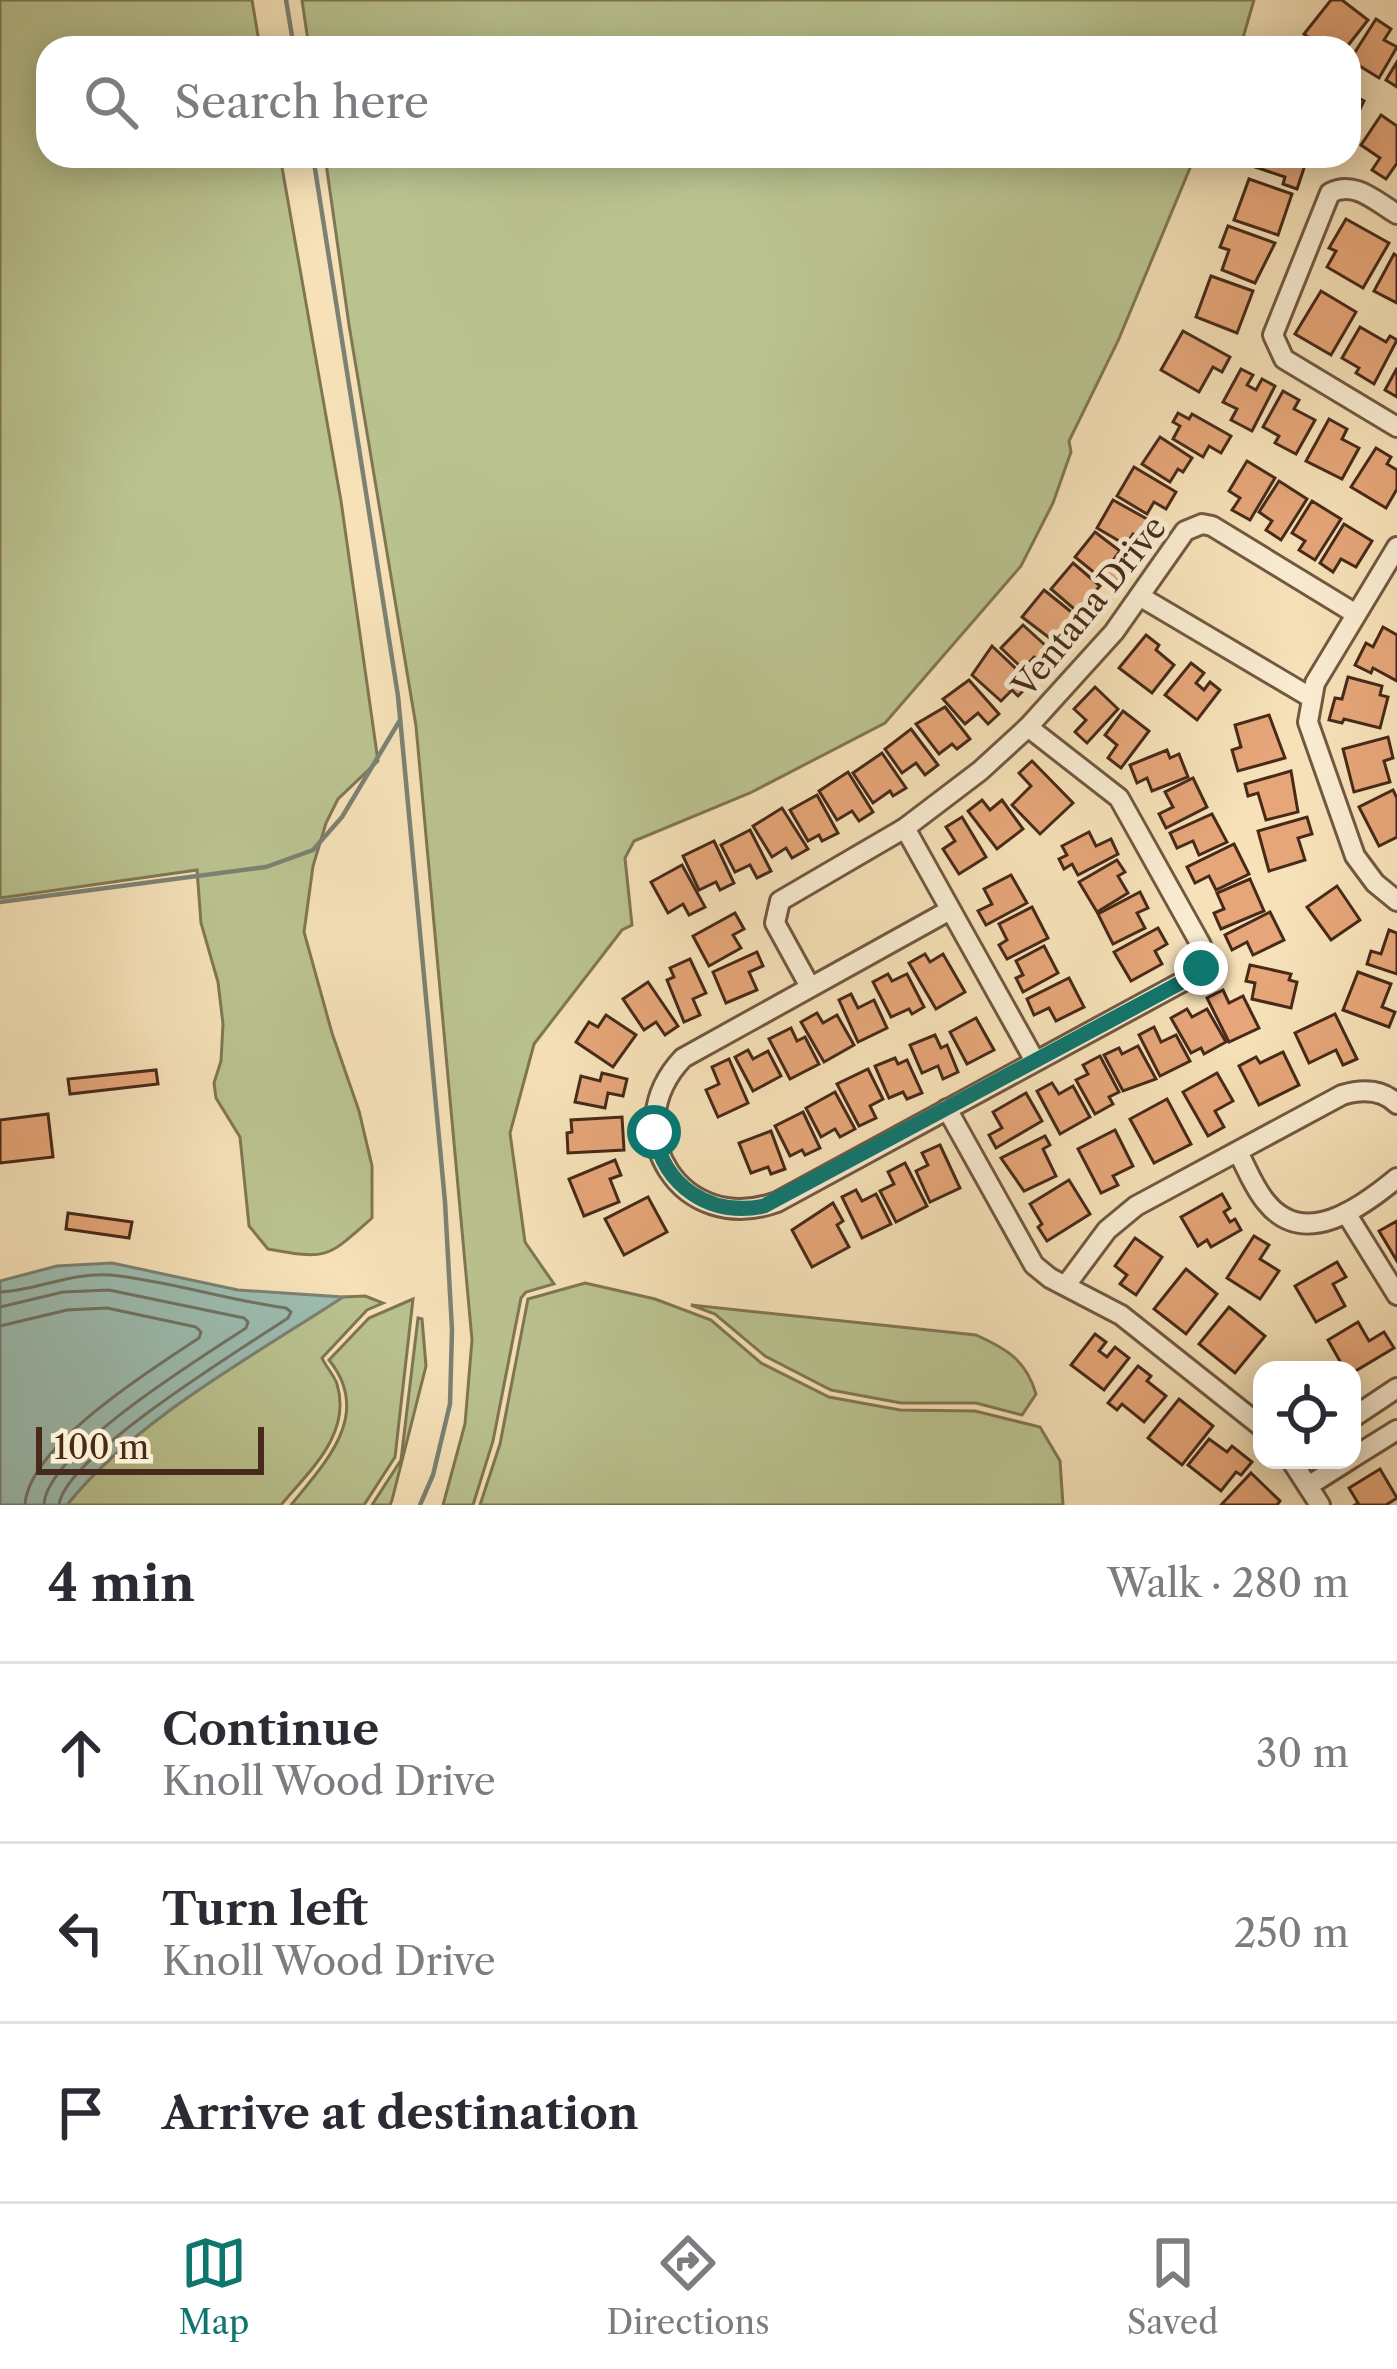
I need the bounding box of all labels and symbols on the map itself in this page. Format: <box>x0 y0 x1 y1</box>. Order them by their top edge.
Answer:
street label: Ventana Drive <box>1003 507 1175 706</box>
route end <box>1174 941 1228 995</box>
route start <box>627 1105 681 1159</box>
scale bar <box>36 1421 264 1474</box>

